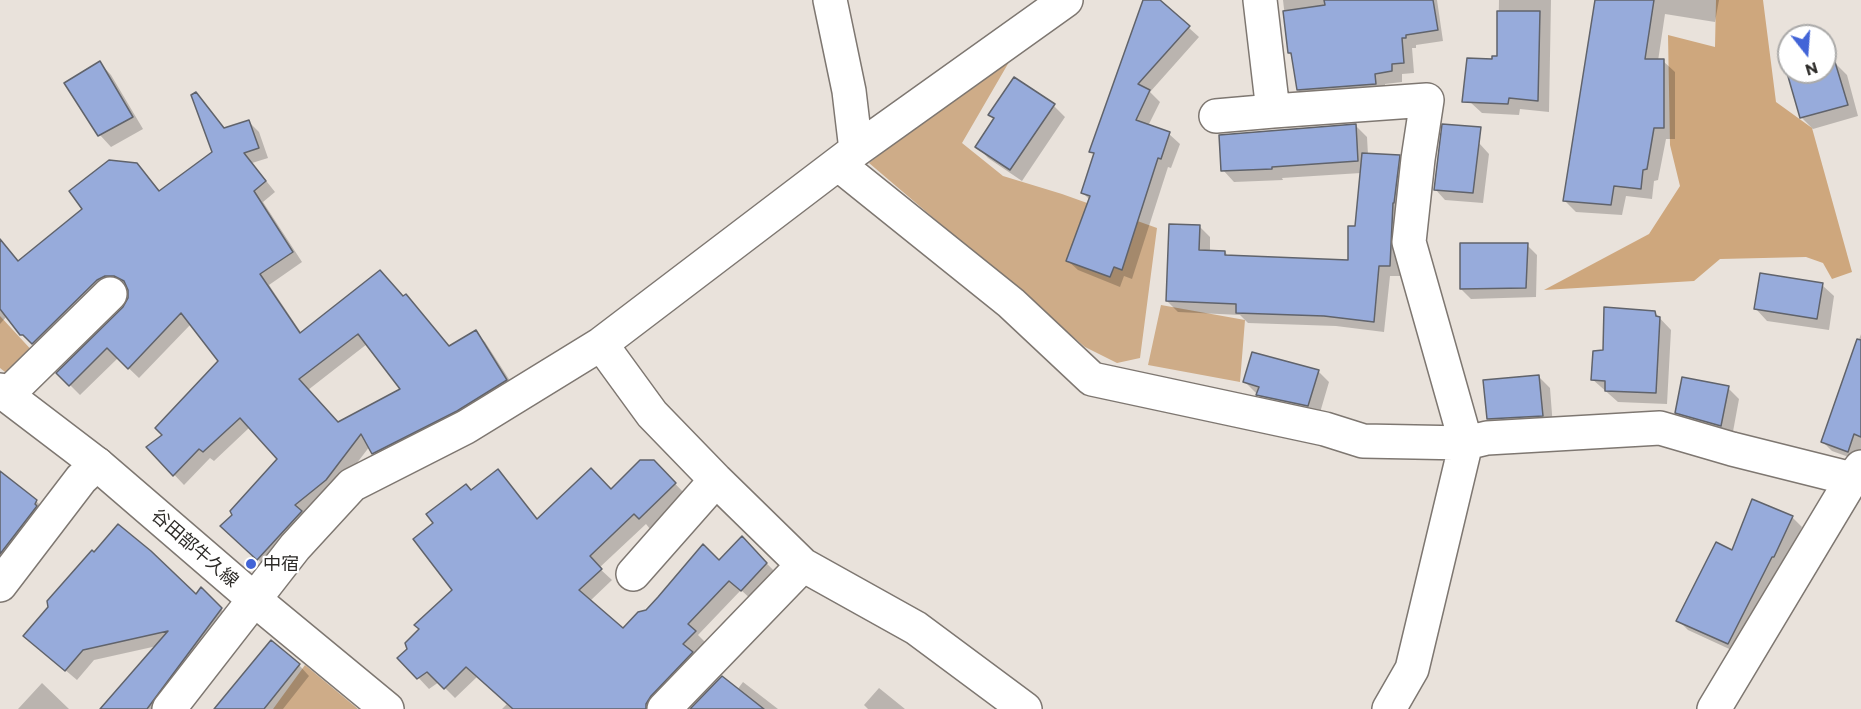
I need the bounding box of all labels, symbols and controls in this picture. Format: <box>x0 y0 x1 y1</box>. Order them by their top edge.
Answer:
north arrow <box>1777 24 1837 84</box>
text: N <box>1803 59 1820 81</box>
street label: 谷田部牛久線 <box>147 504 243 592</box>
place label: 中宿 <box>263 553 299 575</box>
marker: 中宿 <box>244 557 258 571</box>

